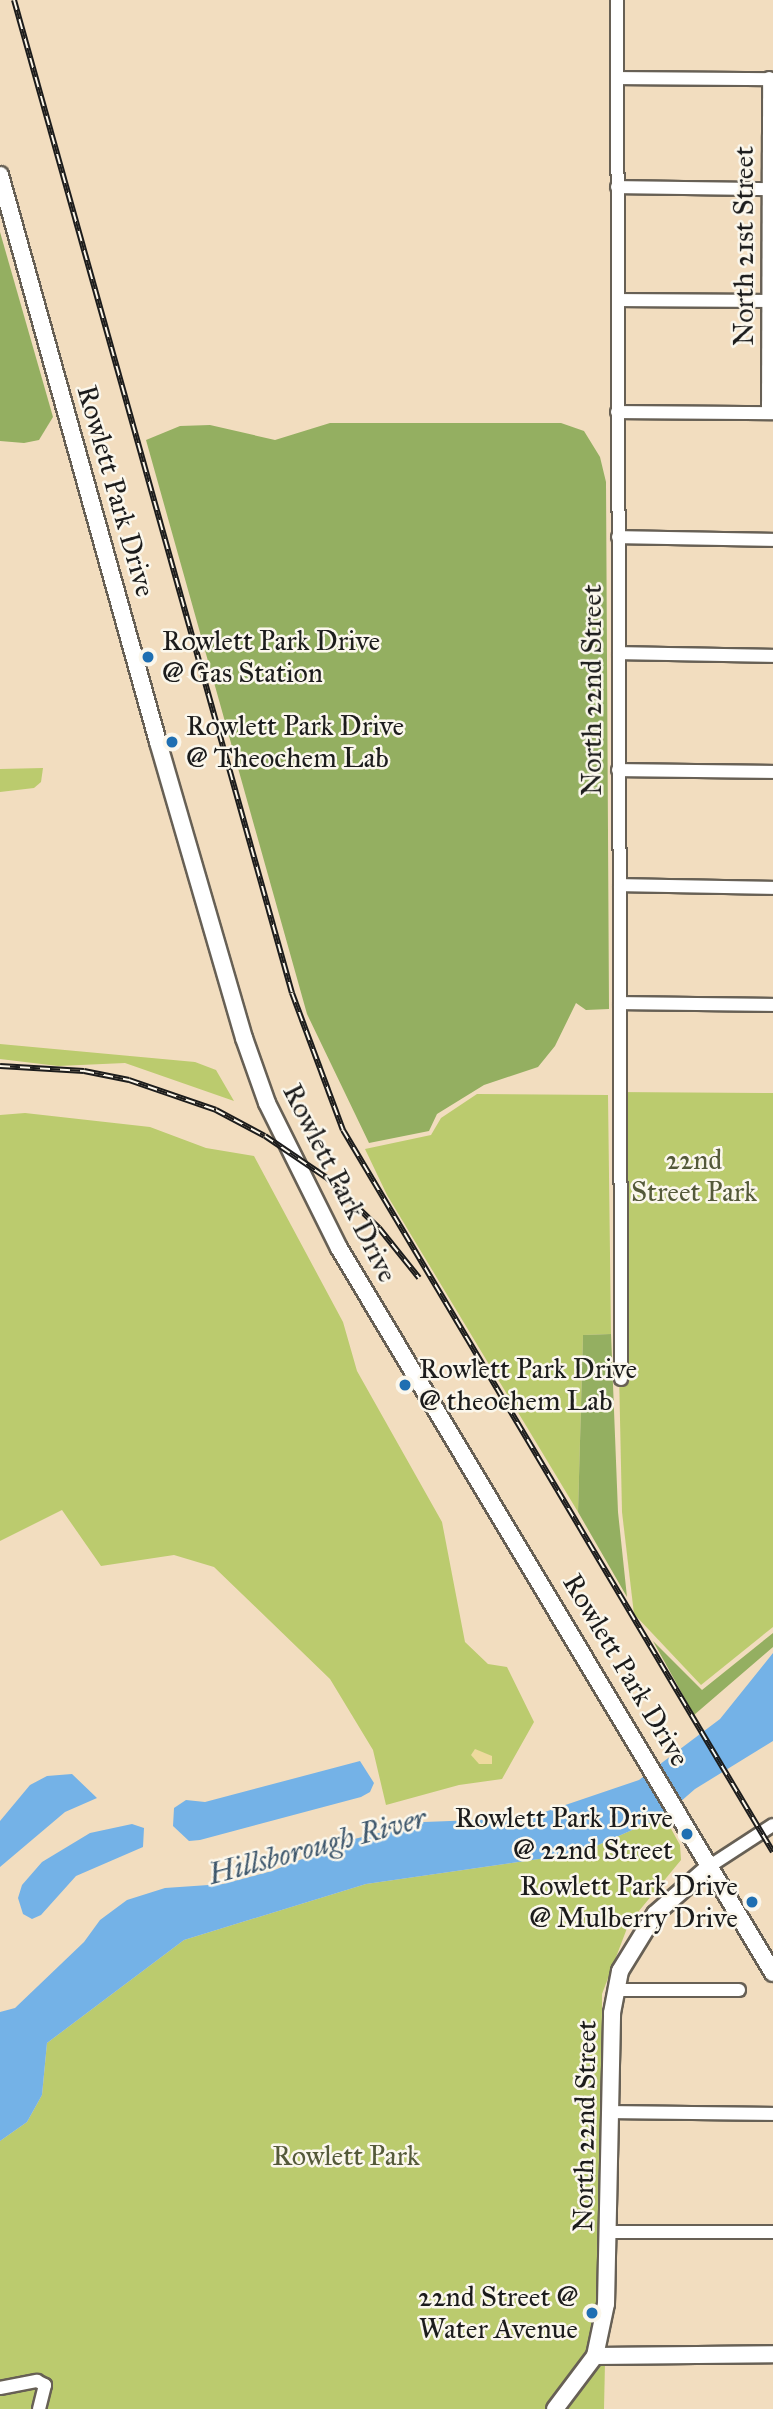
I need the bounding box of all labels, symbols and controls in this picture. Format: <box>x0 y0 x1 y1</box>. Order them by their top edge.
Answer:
street label: North 21st Street <box>727 146 761 346</box>
street label: Rowlett Park Drive <box>70 381 162 601</box>
street label: North 22nd Street <box>575 584 609 796</box>
place label: Rowlett Park Drive @ Gas Station <box>162 624 380 690</box>
marker: Rowlett Park Drive @ Gas Station <box>140 649 156 665</box>
place label: Rowlett Park Drive @ Theochem Lab <box>186 709 404 775</box>
marker: Rowlett Park Drive @ Theochem Lab <box>164 734 180 750</box>
street label: Rowlett Park Drive <box>275 1078 405 1288</box>
park label: 22nd Street Park <box>631 1143 757 1209</box>
place label: Rowlett Park Drive @ theochem Lab <box>419 1352 637 1418</box>
marker: Rowlett Park Drive @ theochem Lab <box>397 1377 413 1393</box>
street label: Rowlett Park Drive <box>555 1568 697 1772</box>
water label: Hillsborough River <box>204 1800 430 1892</box>
place label: Rowlett Park Drive @ 22nd Street <box>455 1801 673 1867</box>
marker: Rowlett Park Drive @ 22nd Street <box>679 1826 695 1842</box>
place label: Rowlett Park Drive @ Mulberry Drive <box>520 1869 738 1935</box>
marker: Rowlett Park Drive @ Mulberry Drive <box>744 1894 760 1910</box>
street label: North 22nd Street <box>566 2020 604 2232</box>
park label: Rowlett Park <box>272 2139 420 2173</box>
place label: 22nd Street @ Water Avenue <box>418 2280 578 2346</box>
marker: 22nd Street @ Water Avenue <box>584 2305 600 2321</box>

